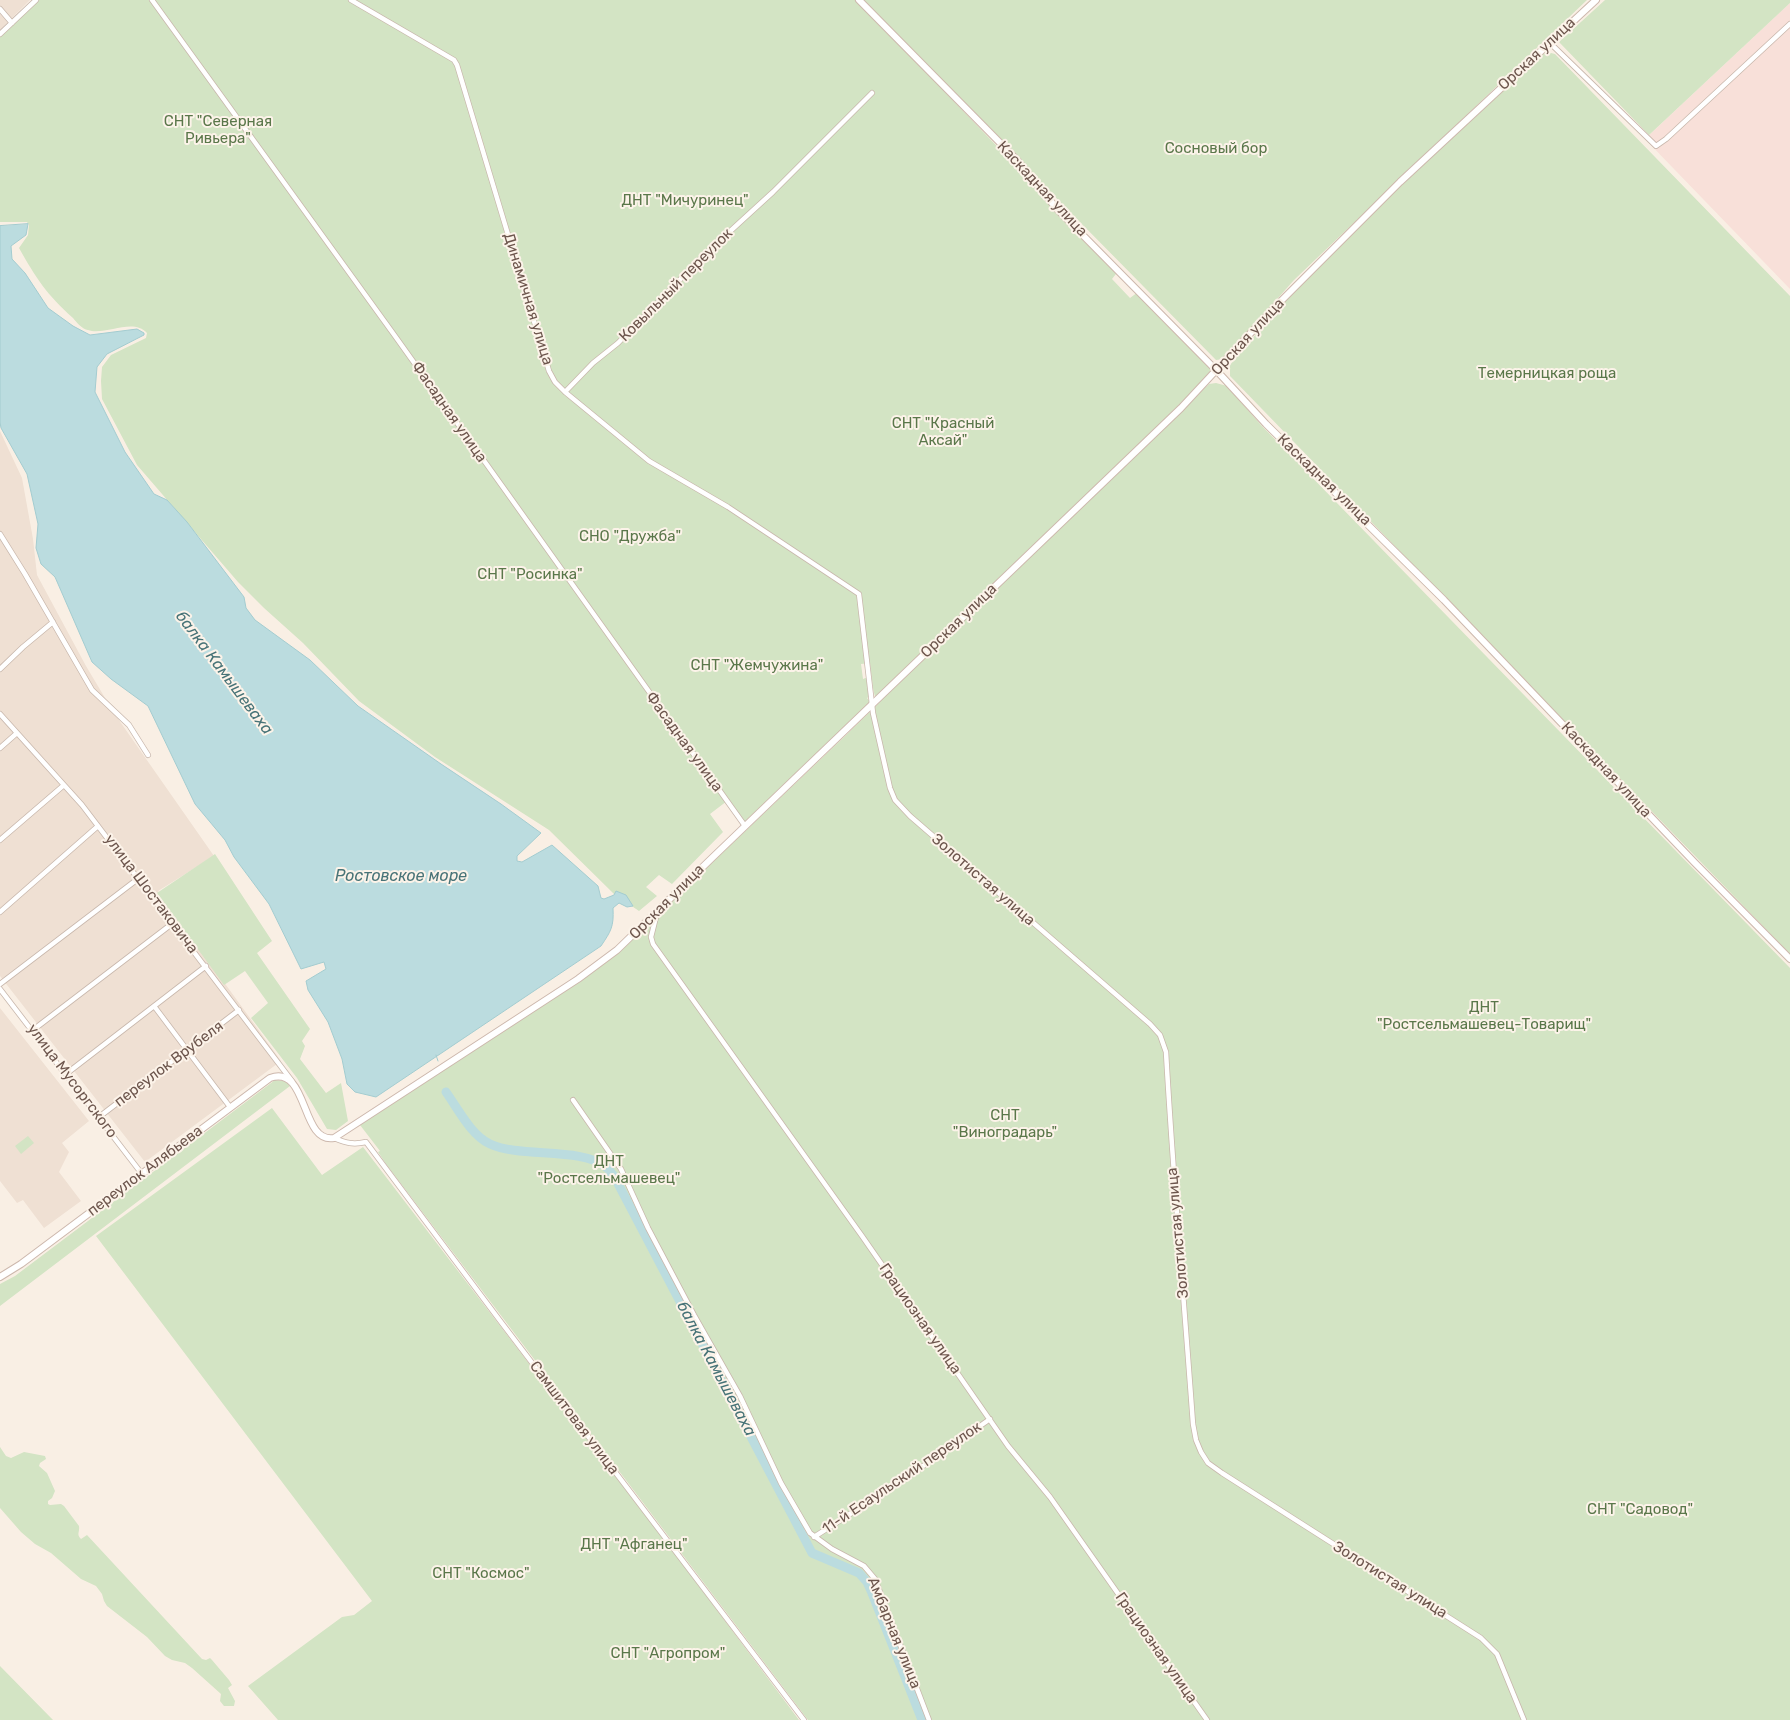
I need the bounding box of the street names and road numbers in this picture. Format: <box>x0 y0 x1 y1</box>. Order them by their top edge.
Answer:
street label: Орская улица <box>1495 14 1579 94</box>
street label: Каскадная улица <box>993 138 1091 240</box>
street label: Ковыльный переулок <box>616 225 736 345</box>
street label: Динамичная улица <box>499 231 557 367</box>
street label: Орская улица <box>1208 295 1288 379</box>
street label: Фасадная улица <box>407 358 491 466</box>
street label: Каскадная улица <box>1273 430 1375 530</box>
street label: Орская улица <box>917 580 1001 662</box>
street label: Фасадная улица <box>642 689 726 795</box>
street label: Каскадная улица <box>1557 719 1655 821</box>
street label: Золотистая улица <box>928 830 1038 930</box>
street label: улица Шостаковича <box>100 831 202 957</box>
street label: Орская улица <box>626 861 708 943</box>
street label: переулок Врубеля <box>111 1017 227 1111</box>
street label: улица Мусоргского <box>23 1020 121 1142</box>
street label: переулок Алябьева <box>84 1122 206 1220</box>
street label: Золотистая улица <box>1163 1167 1193 1299</box>
street label: Грациозная улица <box>875 1260 965 1378</box>
street label: Самшитовая улица <box>525 1358 623 1478</box>
street label: 11-й Есаульский переулок <box>819 1418 985 1538</box>
street label: Золотистая улица <box>1330 1538 1450 1622</box>
street label: Амбарная улица <box>863 1575 925 1691</box>
street label: Грациозная улица <box>1111 1589 1201 1707</box>

